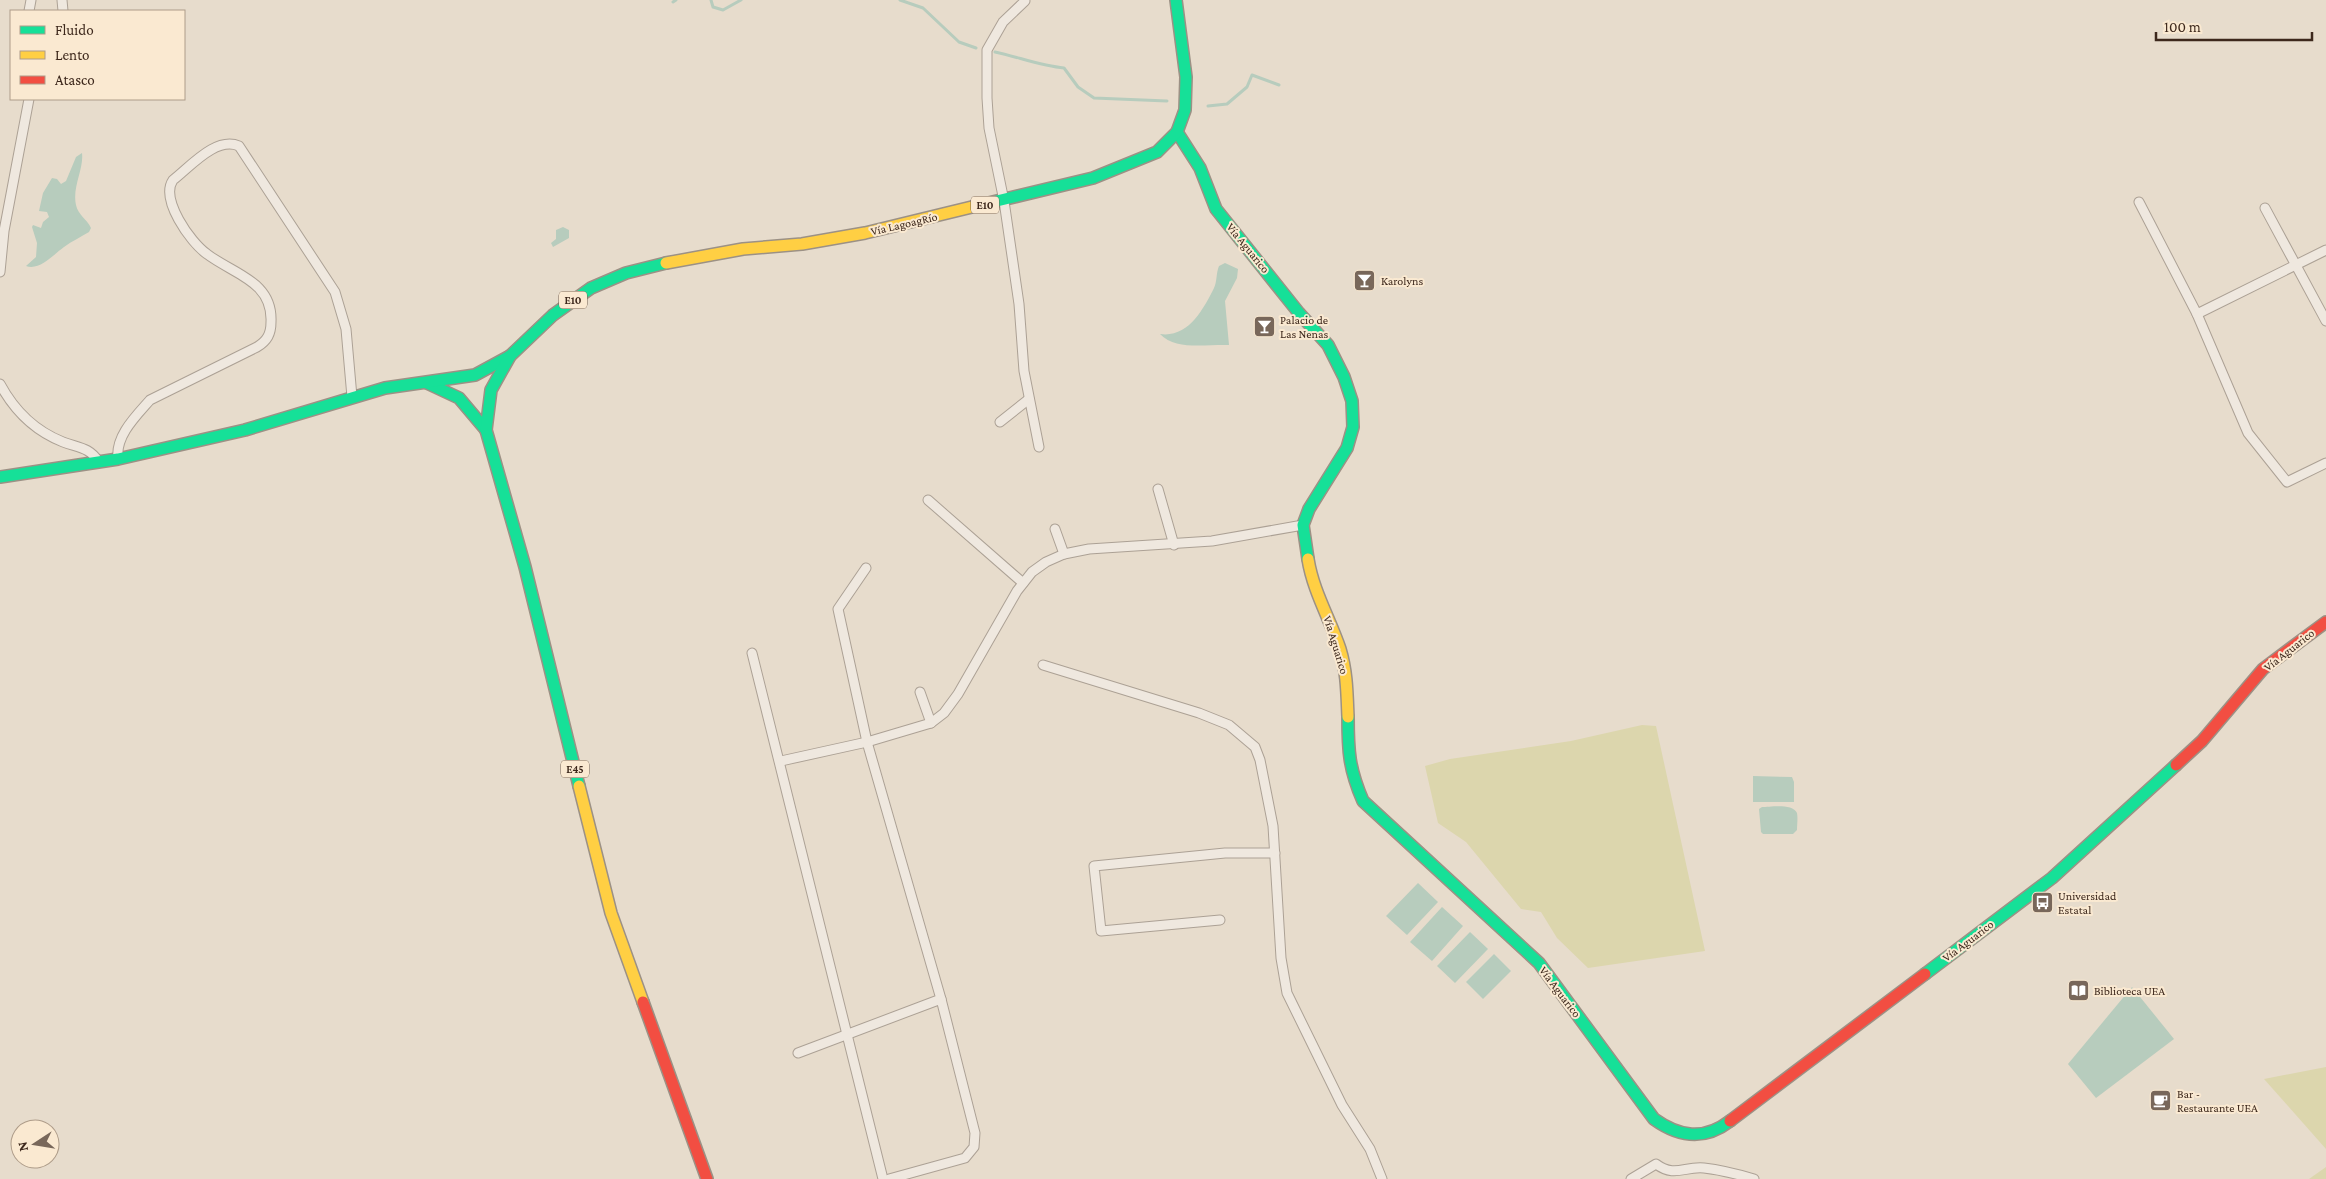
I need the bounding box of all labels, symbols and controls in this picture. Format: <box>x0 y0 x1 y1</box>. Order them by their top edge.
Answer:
legend <box>10 10 185 100</box>
scale bar <box>2156 10 2312 42</box>
text: 100 m <box>2164 19 2201 35</box>
text: Fluido <box>55 22 94 38</box>
text: Lento <box>55 47 89 63</box>
text: Atasco <box>55 72 95 88</box>
road number: E10 <box>971 196 999 214</box>
street label: Vía LagoagRío <box>869 210 939 238</box>
street label: Vía Aguarico <box>1224 220 1272 276</box>
bar icon: Karolyns <box>1353 269 1377 293</box>
place label: Karolyns <box>1381 274 1423 288</box>
road number: E10 <box>559 292 587 308</box>
place label: Palacio de Las Nenas <box>1280 313 1329 341</box>
bar icon: Palacio de Las Nenas <box>1252 315 1276 339</box>
street label: Vía Aguarico <box>1320 614 1352 676</box>
street label: Vía Aguarico <box>2261 626 2317 674</box>
road number: E45 <box>561 761 589 778</box>
place label: Universidad Estatal <box>2058 889 2117 917</box>
bus stop icon: Universidad Estatal <box>2030 891 2054 915</box>
street label: Vía Aguarico <box>1940 917 1996 965</box>
street label: Vía Aguarico <box>1536 964 1584 1020</box>
library icon: Biblioteca UEA <box>2066 979 2090 1003</box>
place label: Biblioteca UEA <box>2094 984 2165 998</box>
place label: Bar - Restaurante UEA <box>2177 1087 2258 1115</box>
cafe icon: Bar - Restaurante UEA <box>2149 1089 2173 1113</box>
north arrow <box>10 1119 60 1169</box>
text: N <box>13 1140 31 1153</box>

